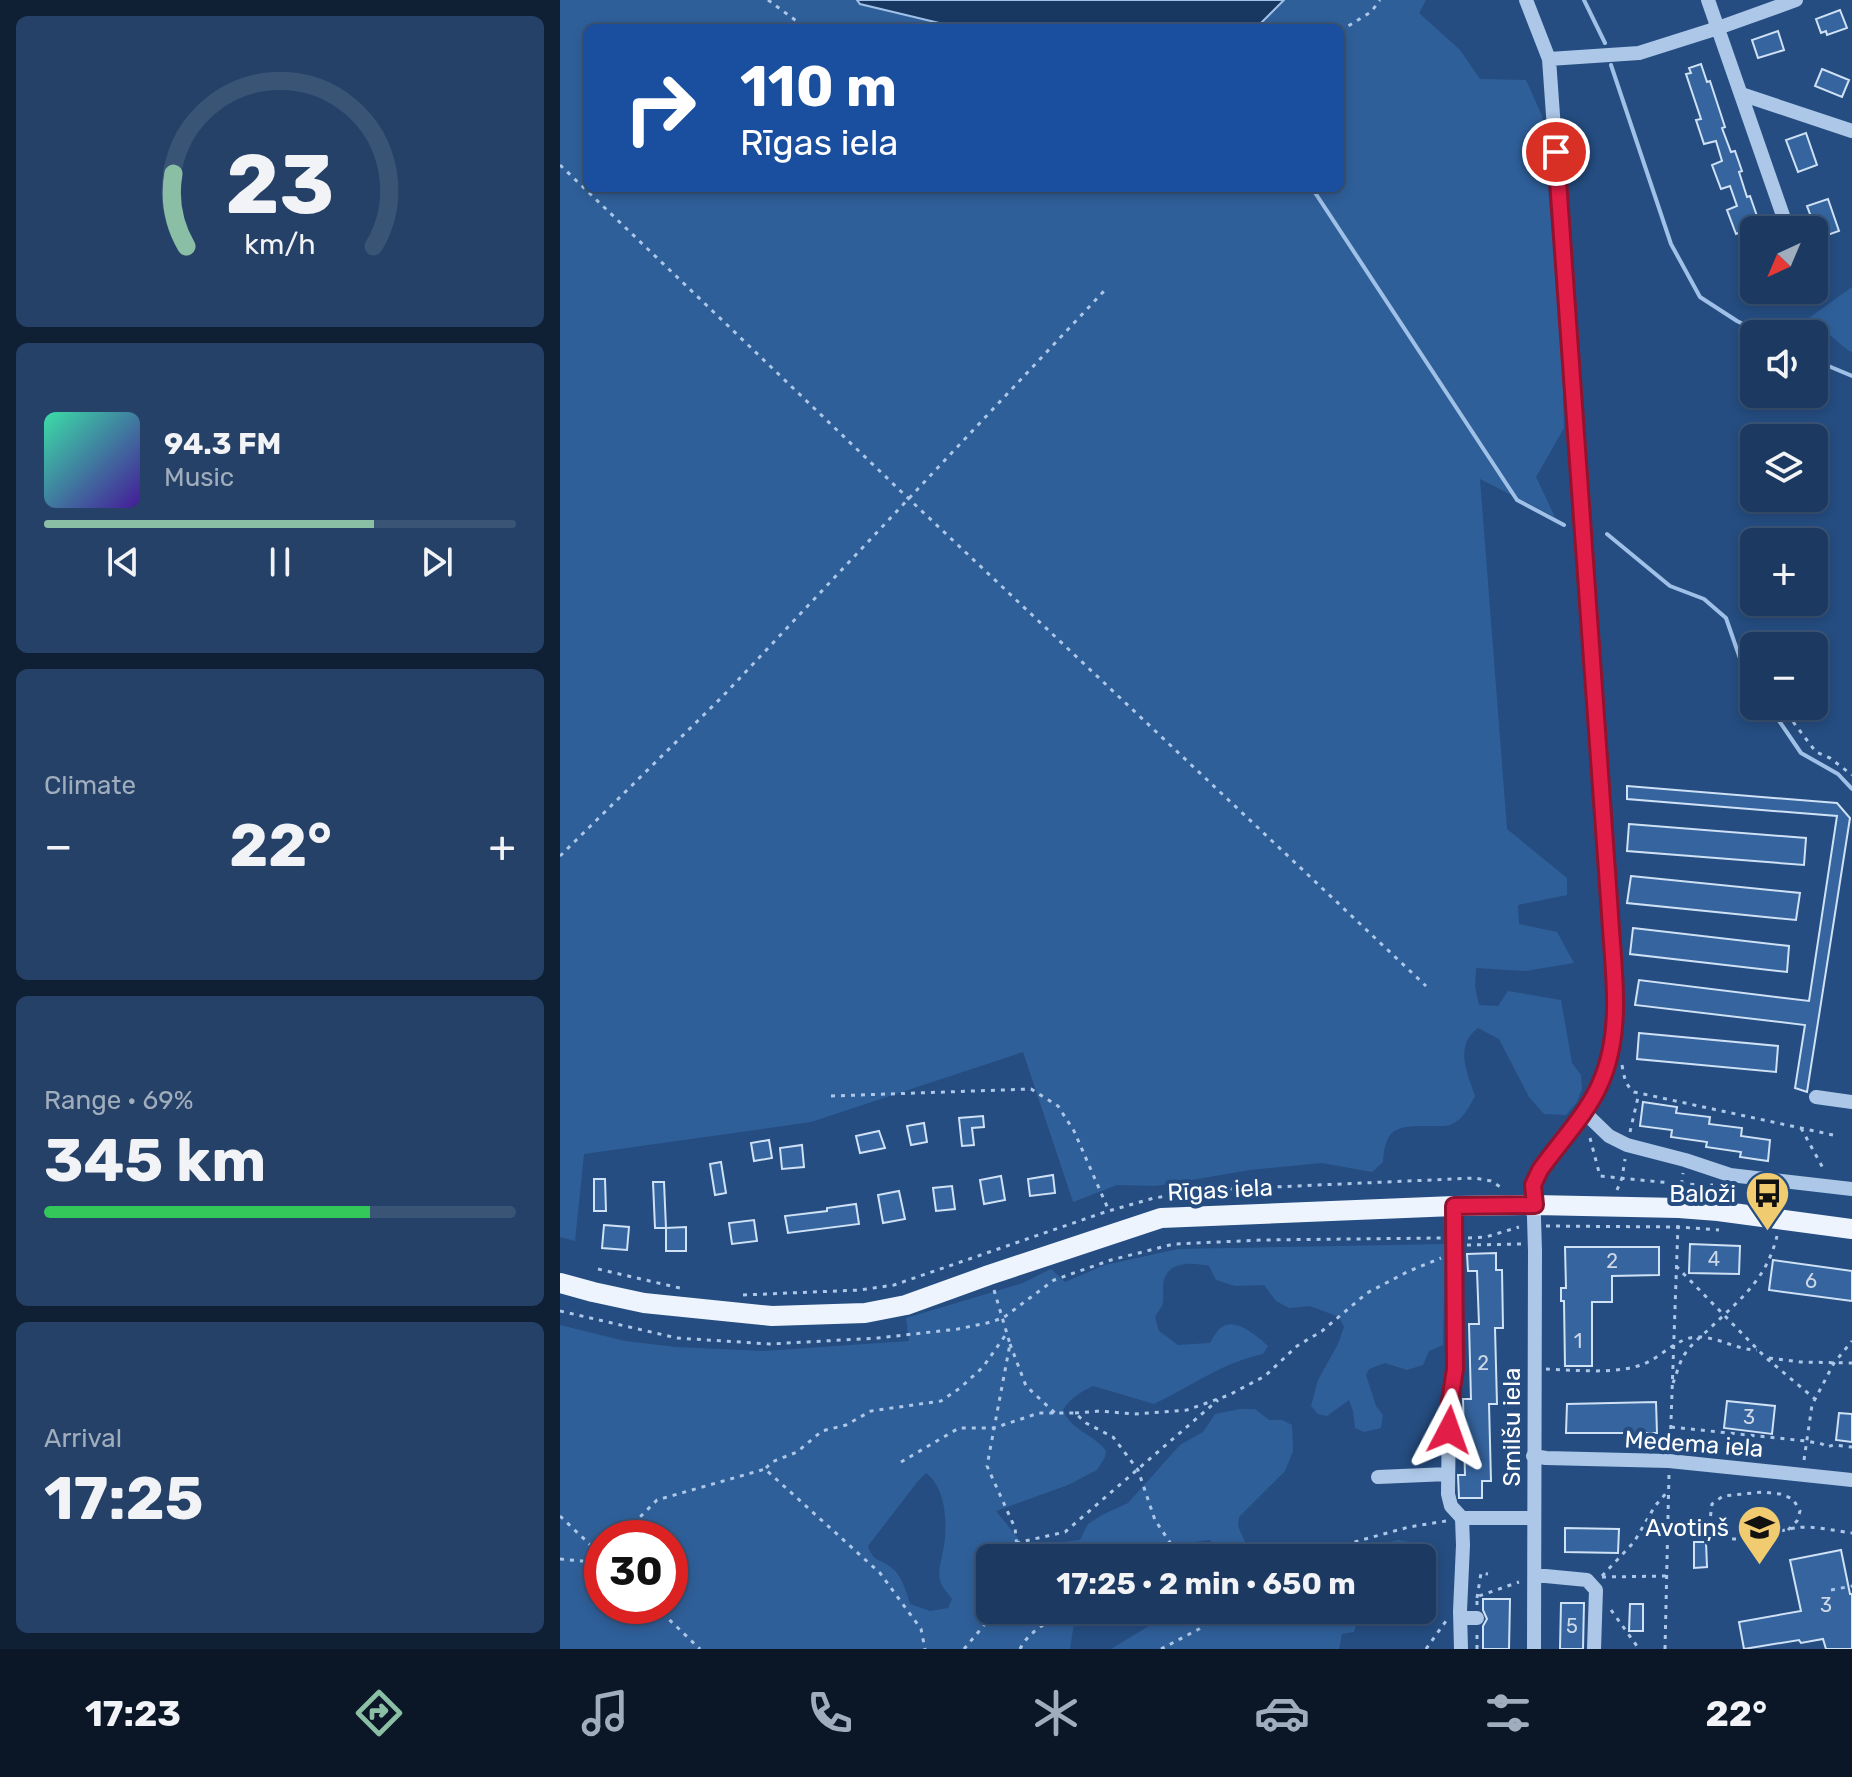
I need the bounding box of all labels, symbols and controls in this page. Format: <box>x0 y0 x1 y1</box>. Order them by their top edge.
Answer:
text: 110 m <box>740 54 897 120</box>
icon: right <box>608 56 712 160</box>
pin <box>1522 118 1590 186</box>
text: Rīgas iela <box>740 121 898 164</box>
icon: arrive <box>1534 130 1578 174</box>
text: 23 <box>226 135 334 234</box>
north arrow <box>1740 216 1828 304</box>
map controls <box>1740 216 1828 720</box>
text: km/h <box>244 227 316 261</box>
button: sound <box>1740 320 1828 408</box>
button: layers <box>1740 424 1828 512</box>
text: 94.3 FM <box>164 426 281 462</box>
text: Music <box>164 462 234 493</box>
button: + <box>1740 528 1828 616</box>
icon: previous <box>101 540 145 584</box>
icon: pause <box>258 540 302 584</box>
icon: next <box>415 540 459 584</box>
button: − <box>1740 632 1828 720</box>
text: Climate <box>44 770 136 801</box>
text: 22° <box>229 810 332 881</box>
text: − <box>44 820 73 872</box>
text: + <box>489 820 516 872</box>
text: Range · 69% <box>44 1085 193 1116</box>
text: 345 km <box>44 1125 266 1196</box>
bus stop icon: Baloži <box>1743 1170 1791 1233</box>
street label: Rīgas iela <box>1167 1173 1273 1207</box>
place label: Baloži <box>1669 1180 1736 1208</box>
house number: 4 <box>1708 1247 1720 1271</box>
house number: 2 <box>1606 1249 1618 1273</box>
house number: 6 <box>1805 1269 1817 1293</box>
house number: 1 <box>1574 1329 1582 1353</box>
house number: 2 <box>1477 1351 1489 1375</box>
street label: Smilšu iela <box>1498 1368 1526 1486</box>
position arrow <box>1407 1388 1491 1472</box>
house number: 3 <box>1743 1405 1755 1429</box>
text: Arrival <box>44 1423 122 1454</box>
street label: Medema iela <box>1624 1425 1764 1463</box>
text: 17:25 <box>44 1463 203 1534</box>
school or university icon: Avotiņš <box>1736 1504 1784 1567</box>
place label: Avotiņš <box>1645 1514 1729 1542</box>
speed limit sign: 30 <box>584 1520 688 1624</box>
text: 17:25 · 2 min · 650 m <box>1056 1566 1356 1602</box>
house number: 3 <box>1820 1593 1832 1617</box>
house number: 5 <box>1566 1614 1578 1638</box>
icon: directions <box>351 1685 407 1741</box>
icon: music <box>577 1685 633 1741</box>
icon: phone <box>802 1685 858 1741</box>
icon: climate <box>1028 1685 1084 1741</box>
icon: car <box>1254 1685 1310 1741</box>
icon: filters <box>1480 1685 1536 1741</box>
text: 17:23 <box>85 1692 181 1735</box>
text: 22° <box>1705 1692 1767 1735</box>

